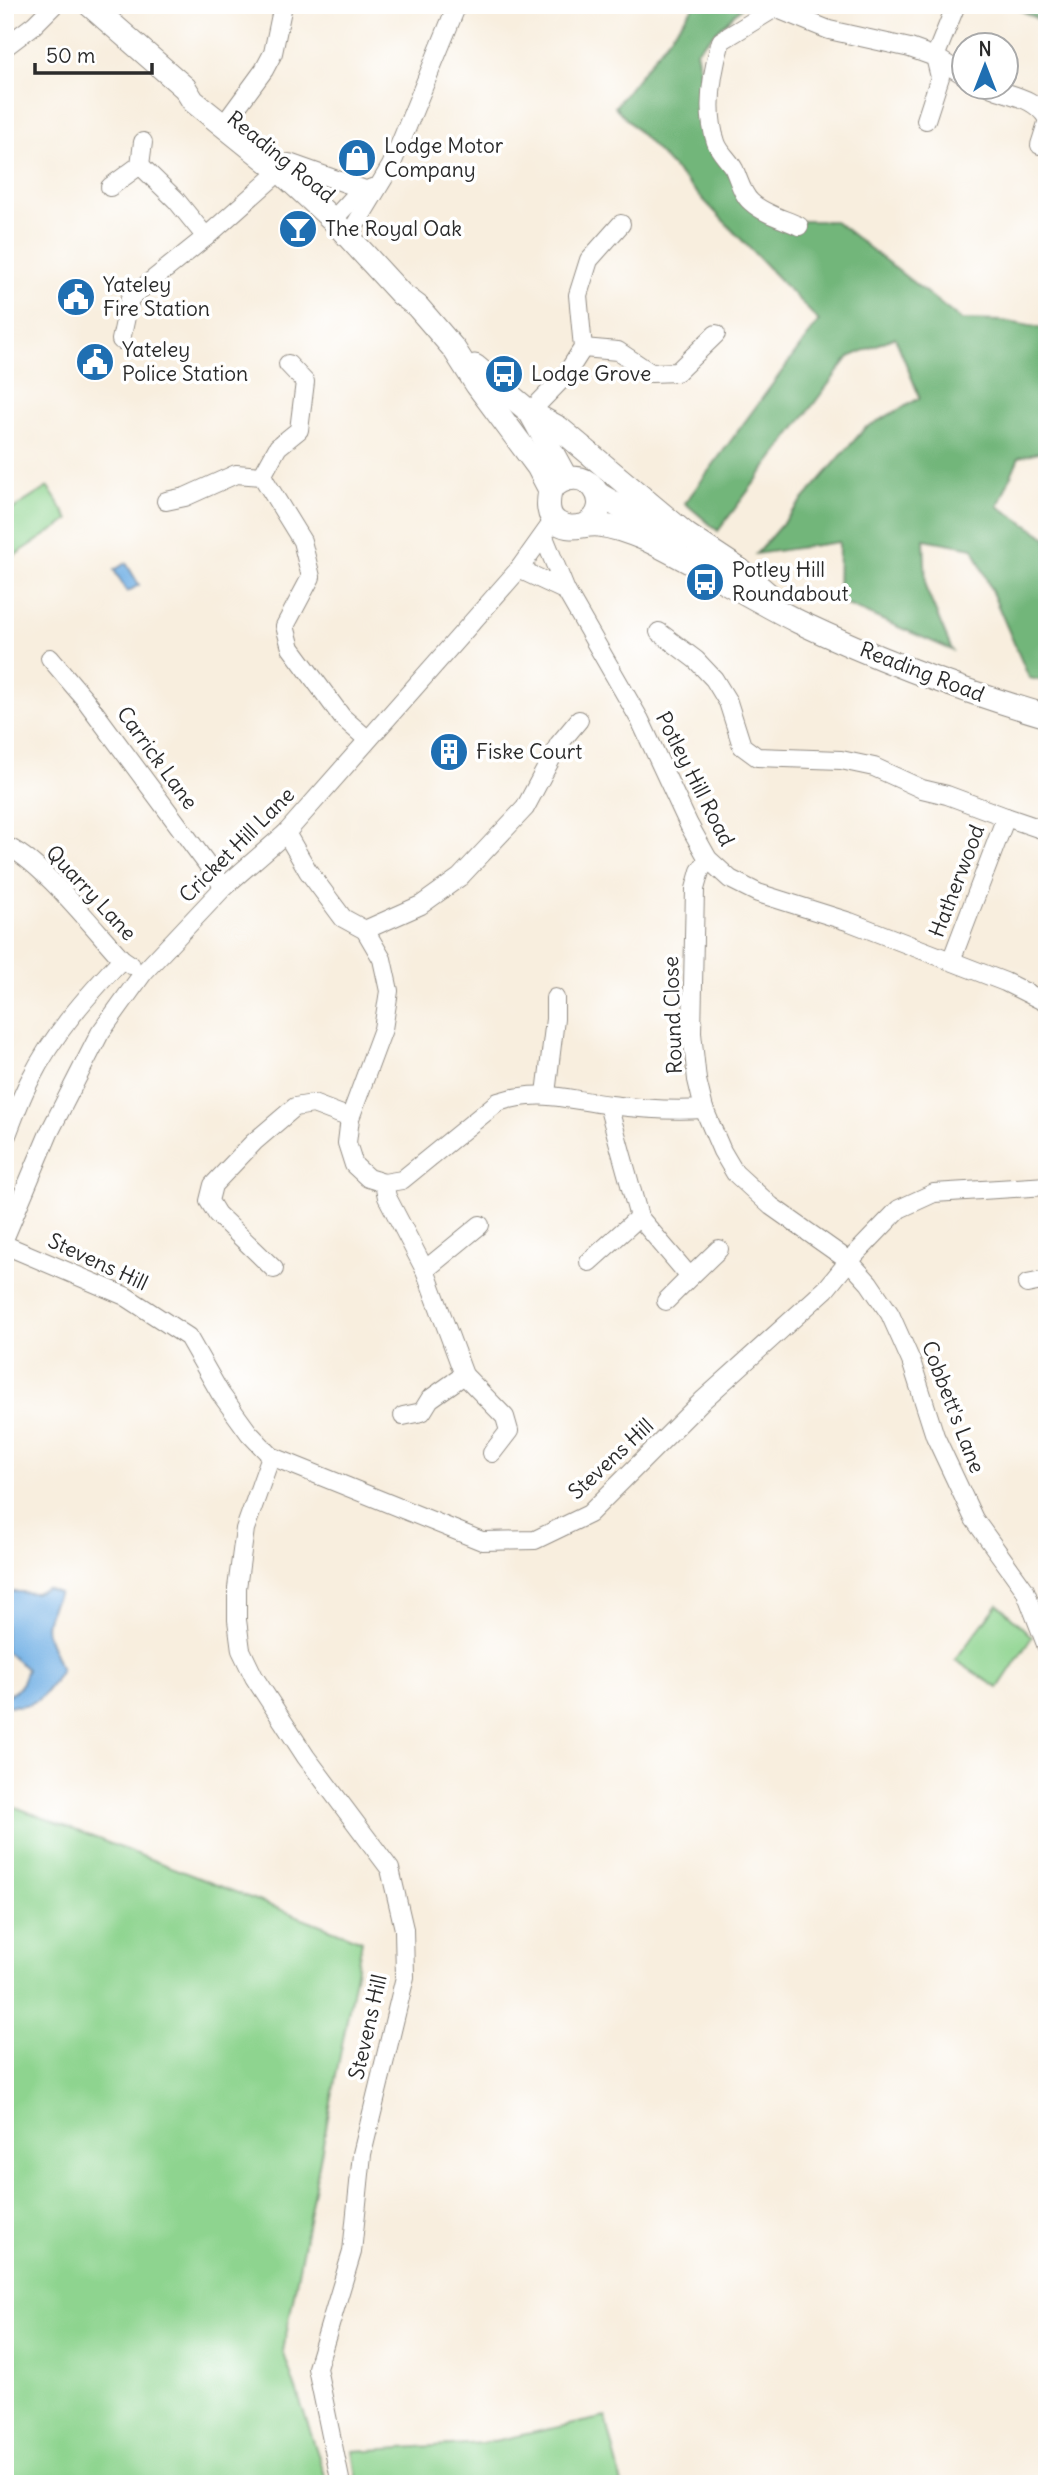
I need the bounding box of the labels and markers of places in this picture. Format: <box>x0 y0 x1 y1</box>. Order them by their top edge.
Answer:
place label: Lodge Motor Company <box>384 132 504 183</box>
shop icon: Lodge Motor Company <box>336 137 378 179</box>
bar icon: The Royal Oak <box>277 208 319 250</box>
place label: The Royal Oak <box>325 215 462 242</box>
place label: Yateley Fire Station <box>103 271 210 322</box>
public building icon: Yateley Fire Station <box>55 276 97 318</box>
place label: Yateley Police Station <box>122 336 248 387</box>
public building icon: Yateley Police Station <box>74 341 116 383</box>
bus stop icon: Lodge Grove <box>483 353 525 395</box>
place label: Lodge Grove <box>531 360 651 387</box>
place label: Potley Hill Roundabout <box>732 556 849 607</box>
bus stop icon: Potley Hill Roundabout <box>684 561 726 603</box>
building icon: Fiske Court <box>428 731 470 773</box>
place label: Fiske Court <box>476 738 582 765</box>

